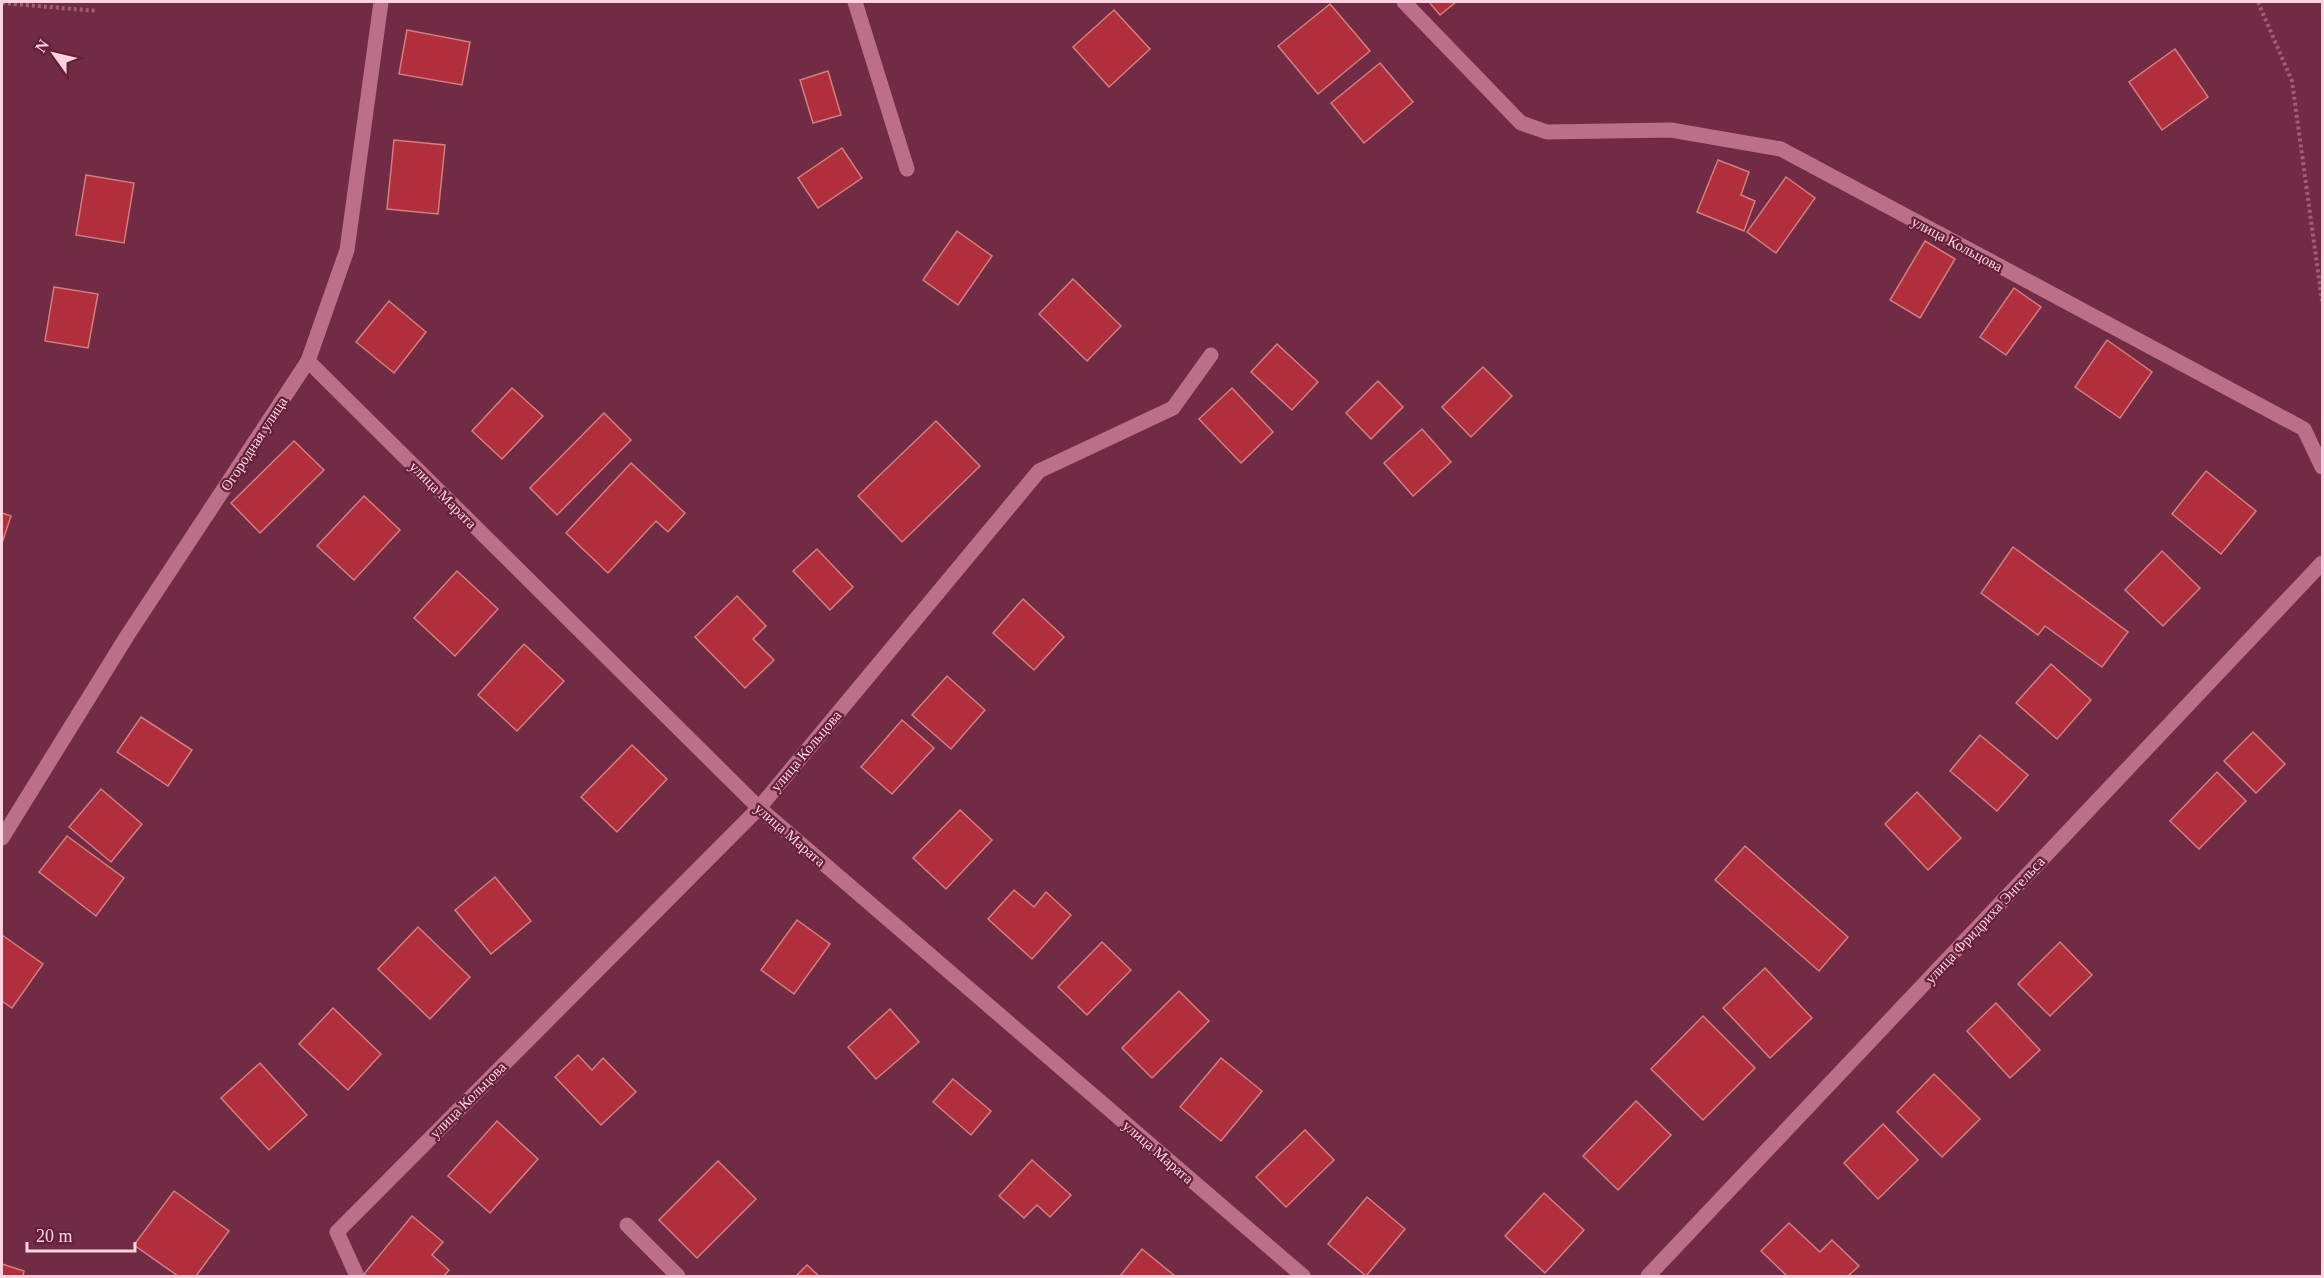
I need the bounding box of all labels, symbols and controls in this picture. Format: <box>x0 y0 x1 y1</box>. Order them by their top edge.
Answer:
north arrow <box>24 24 84 84</box>
text: N <box>32 36 53 55</box>
street label: улица Кольцова <box>1909 213 2006 275</box>
street label: Огородная улица <box>218 394 290 494</box>
street label: улица Марата <box>406 458 480 532</box>
street label: улица Кольцова <box>767 707 845 795</box>
street label: улица Марата <box>752 800 829 870</box>
street label: улица Фридриха Энгельса <box>1922 853 2048 987</box>
street label: улица Кольцова <box>427 1058 510 1141</box>
street label: улица Марата <box>1120 1117 1197 1187</box>
scale bar <box>27 1215 135 1253</box>
text: 20 m <box>36 1226 73 1246</box>

